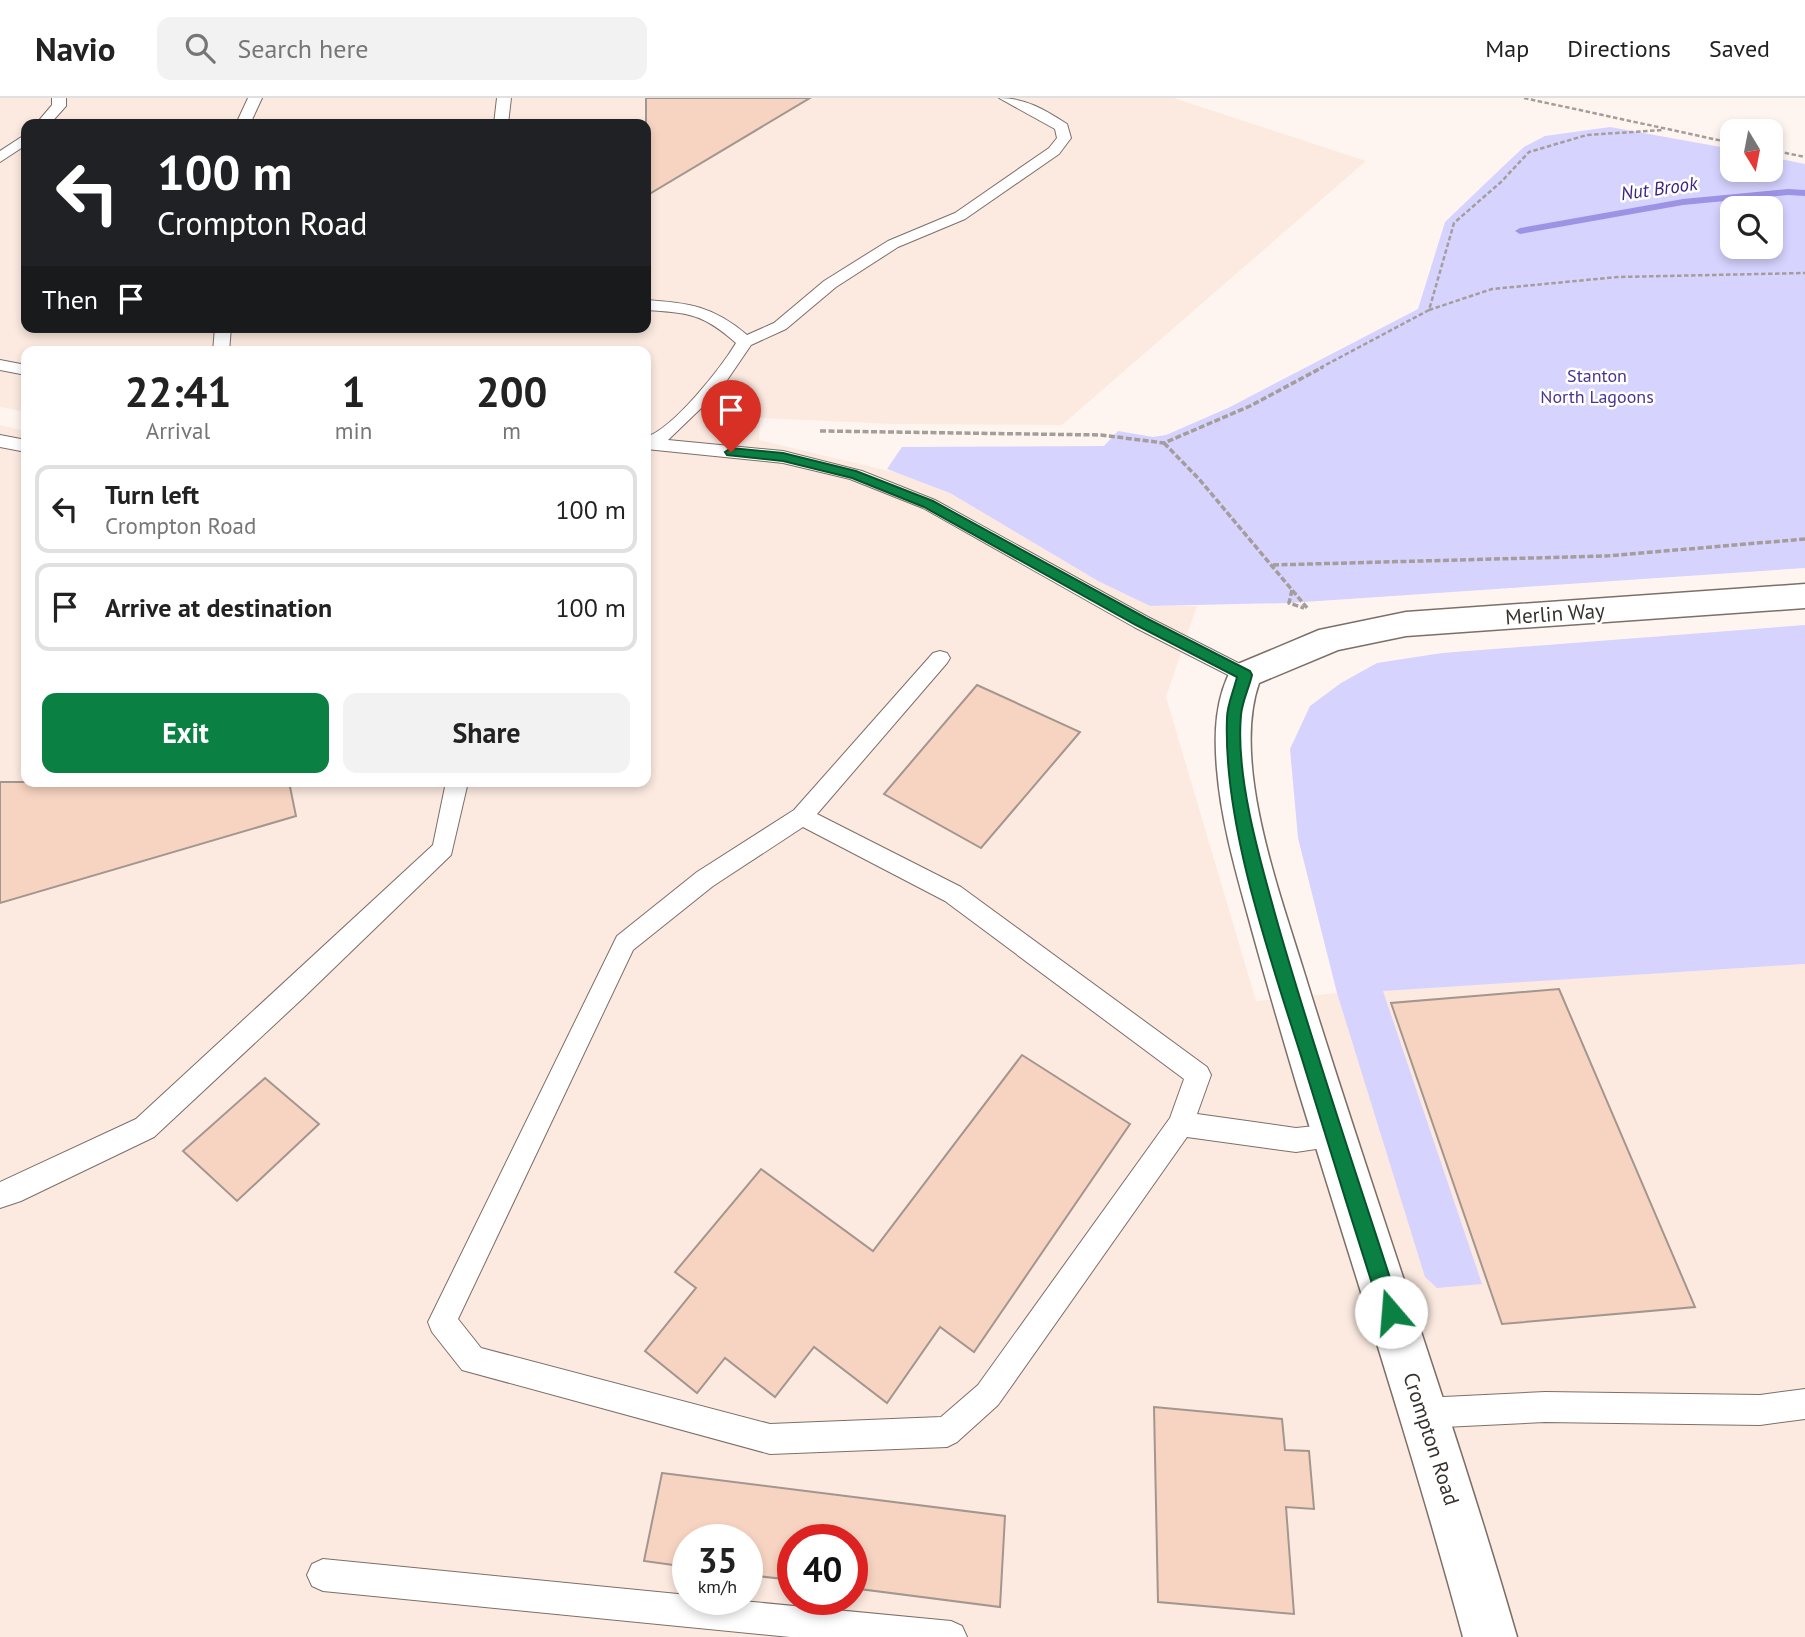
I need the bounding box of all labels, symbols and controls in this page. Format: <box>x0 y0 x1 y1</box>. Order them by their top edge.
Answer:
search box <box>157 17 647 80</box>
text: Navio <box>35 27 115 70</box>
icon: search <box>181 29 219 67</box>
text: Search here <box>237 32 369 65</box>
text: Map <box>1485 33 1529 64</box>
text: Directions <box>1567 33 1671 64</box>
text: Saved <box>1709 33 1770 64</box>
north arrow <box>1720 119 1783 182</box>
map controls <box>1720 119 1783 259</box>
text: 100 m <box>157 140 292 204</box>
icon: left <box>42 147 133 238</box>
water label: Nut Brook <box>1619 171 1700 205</box>
button: search <box>1720 196 1783 259</box>
text: Crompton Road <box>157 202 368 244</box>
icon: arrive <box>112 280 150 318</box>
text: Then <box>42 283 98 316</box>
text: 22:41 <box>125 364 231 419</box>
text: 1 <box>342 364 365 419</box>
text: 200 <box>476 364 547 419</box>
park label: Stanton North Lagoons <box>1540 364 1654 408</box>
pin <box>701 380 761 452</box>
icon: arrive <box>712 391 750 429</box>
text: Arrival <box>146 416 210 445</box>
text: min <box>335 416 372 445</box>
text: m <box>502 416 521 445</box>
text: Turn left <box>105 478 199 511</box>
icon: left <box>46 490 84 528</box>
text: 100 m <box>555 493 626 526</box>
text: Crompton Road <box>105 511 256 540</box>
icon: arrive <box>46 588 84 626</box>
text: Arrive at destination <box>105 591 332 624</box>
text: 100 m <box>555 591 626 624</box>
street label: Merlin Way <box>1504 597 1606 630</box>
button: Exit <box>42 693 329 773</box>
button: Share <box>343 693 630 773</box>
position arrow <box>1354 1275 1428 1349</box>
street label: Crompton Road <box>1397 1369 1466 1509</box>
speed limit sign: 40 <box>777 1524 868 1615</box>
text: 35 <box>698 1537 737 1583</box>
text: km/h <box>698 1575 737 1598</box>

